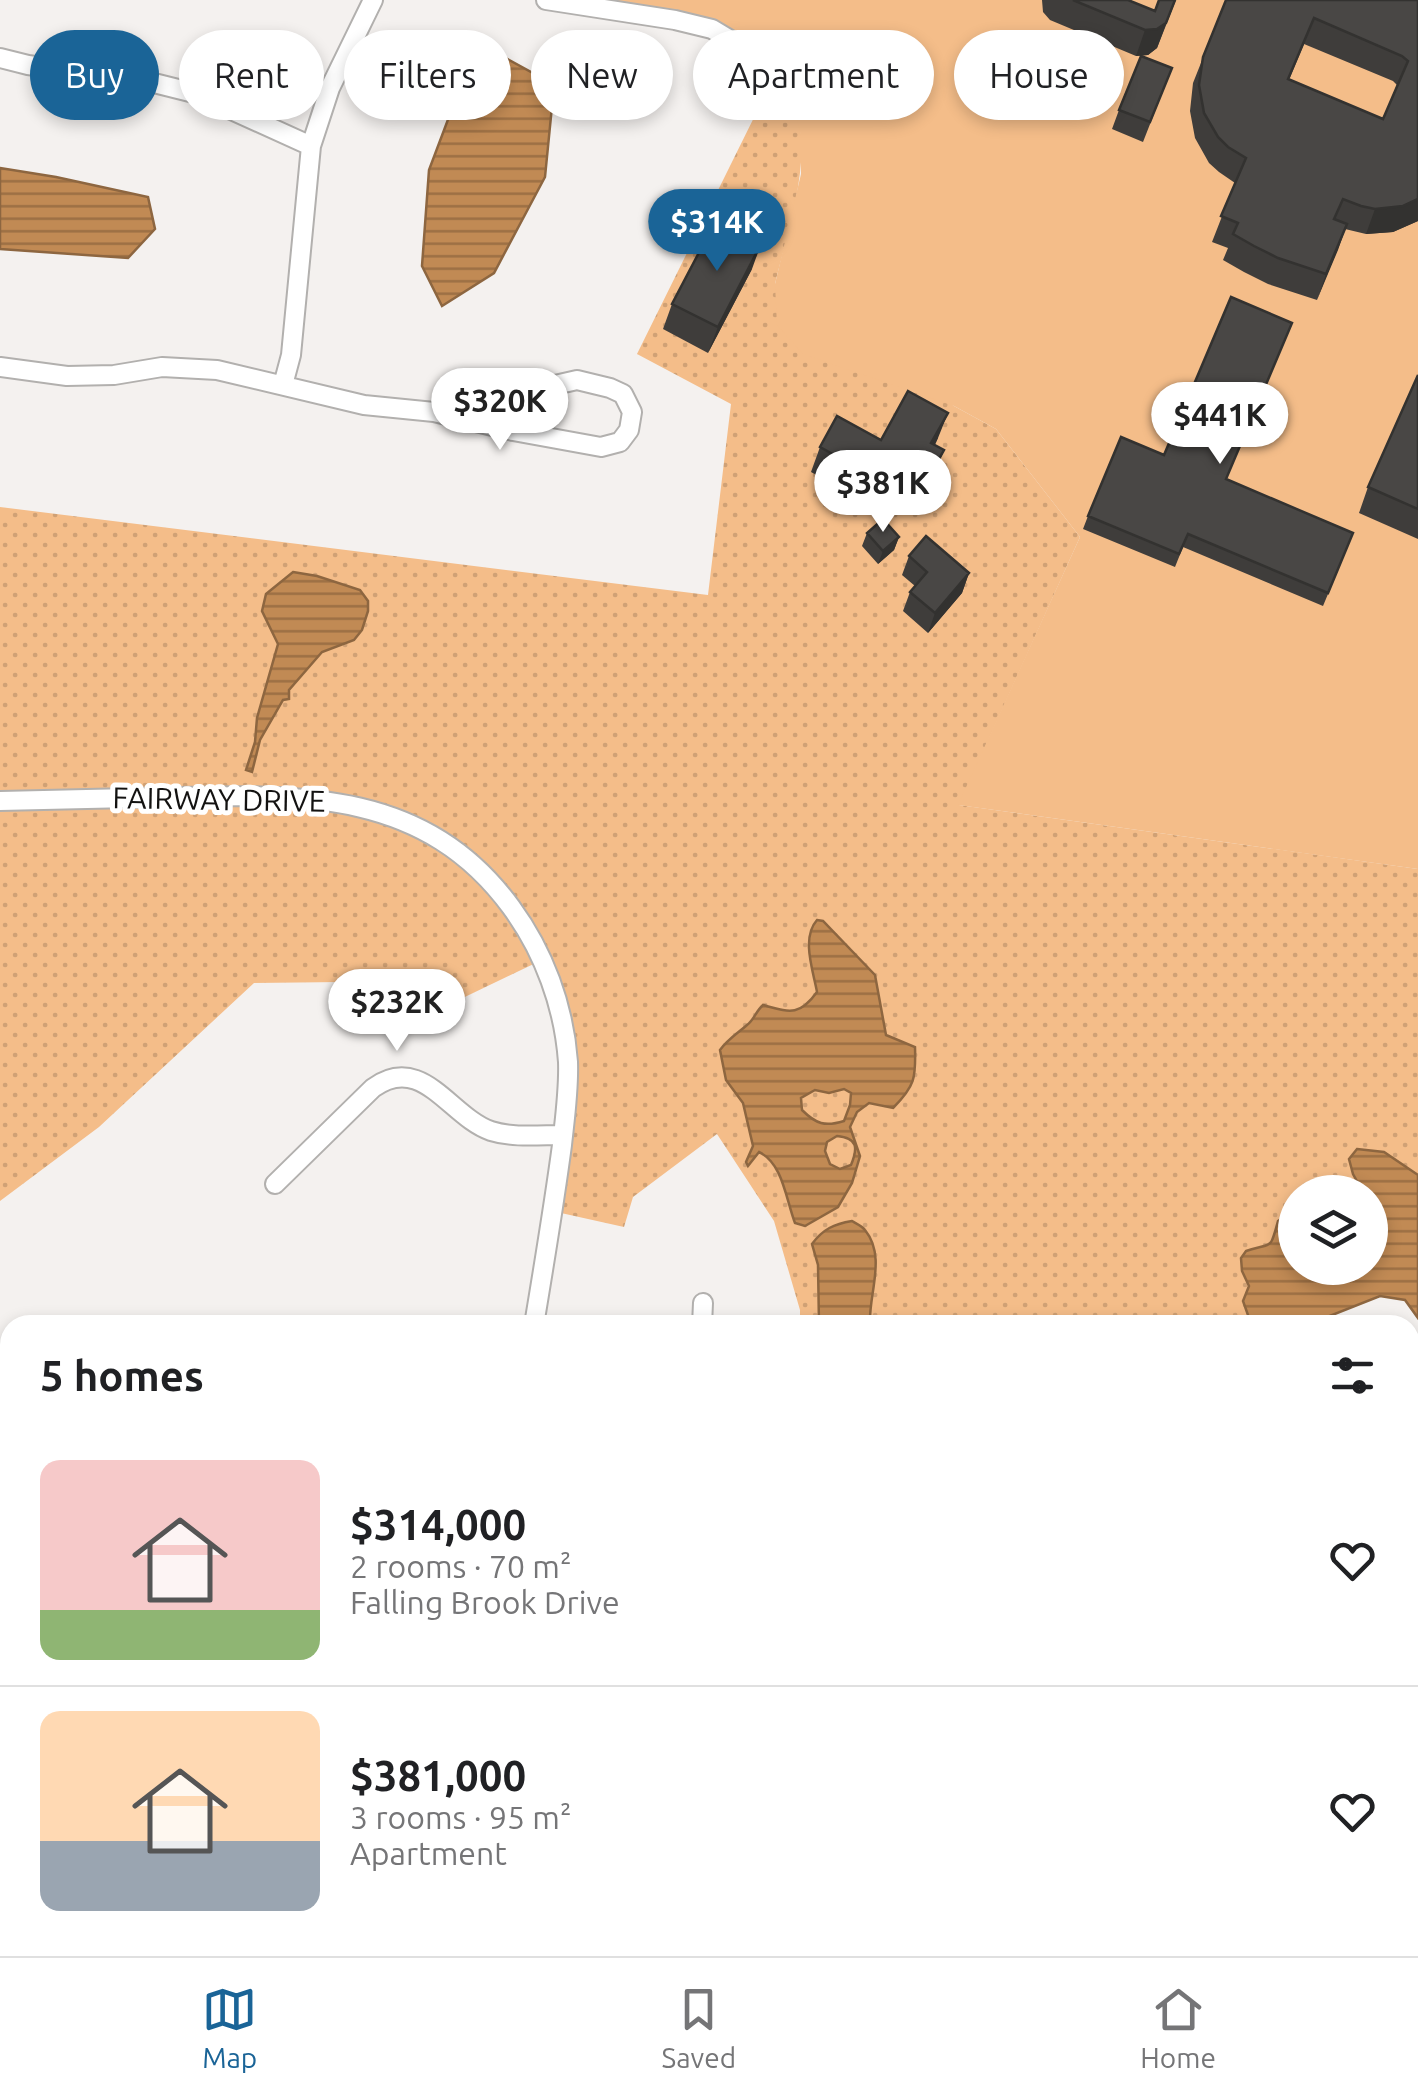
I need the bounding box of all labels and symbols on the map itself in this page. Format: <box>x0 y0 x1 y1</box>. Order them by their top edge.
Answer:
pin: $314K <box>647 189 787 274</box>
pin: $320K <box>430 368 570 453</box>
pin: $441K <box>1150 382 1290 467</box>
pin: $381K <box>813 450 953 535</box>
street label: FAIRWAY DRIVE <box>112 780 326 818</box>
pin: $232K <box>327 969 467 1054</box>

